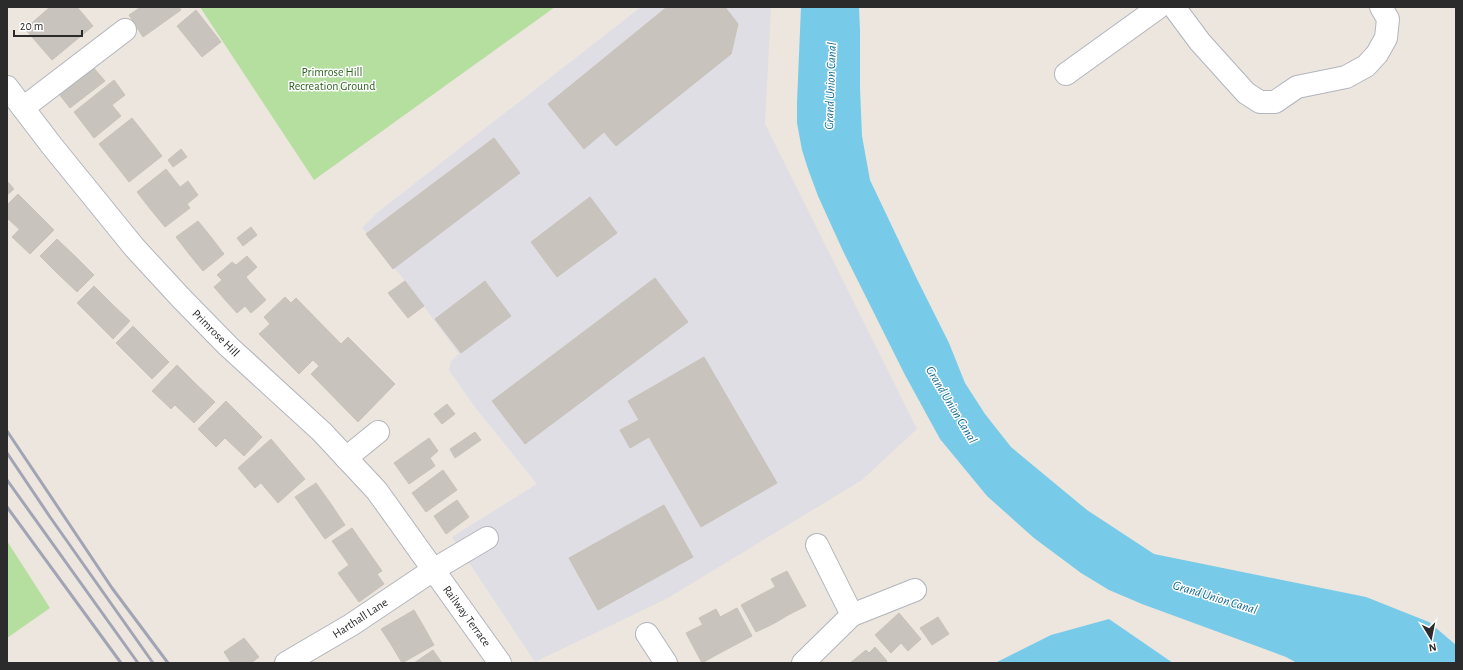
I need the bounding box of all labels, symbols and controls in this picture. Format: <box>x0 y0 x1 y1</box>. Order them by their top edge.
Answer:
scale bar <box>14 12 82 38</box>
text: 20 m <box>20 20 43 32</box>
water label: Grand Union Canal <box>823 42 839 130</box>
park label: Primrose Hill Recreation Ground <box>288 66 376 92</box>
street label: Primrose Hill <box>190 307 242 359</box>
water label: Grand Union Canal <box>923 364 979 446</box>
water label: Grand Union Canal <box>1171 579 1259 617</box>
street label: Railway Terrace <box>440 583 493 649</box>
street label: Harthall Lane <box>330 596 390 640</box>
north arrow <box>1411 618 1451 658</box>
text: N <box>1428 641 1437 653</box>

